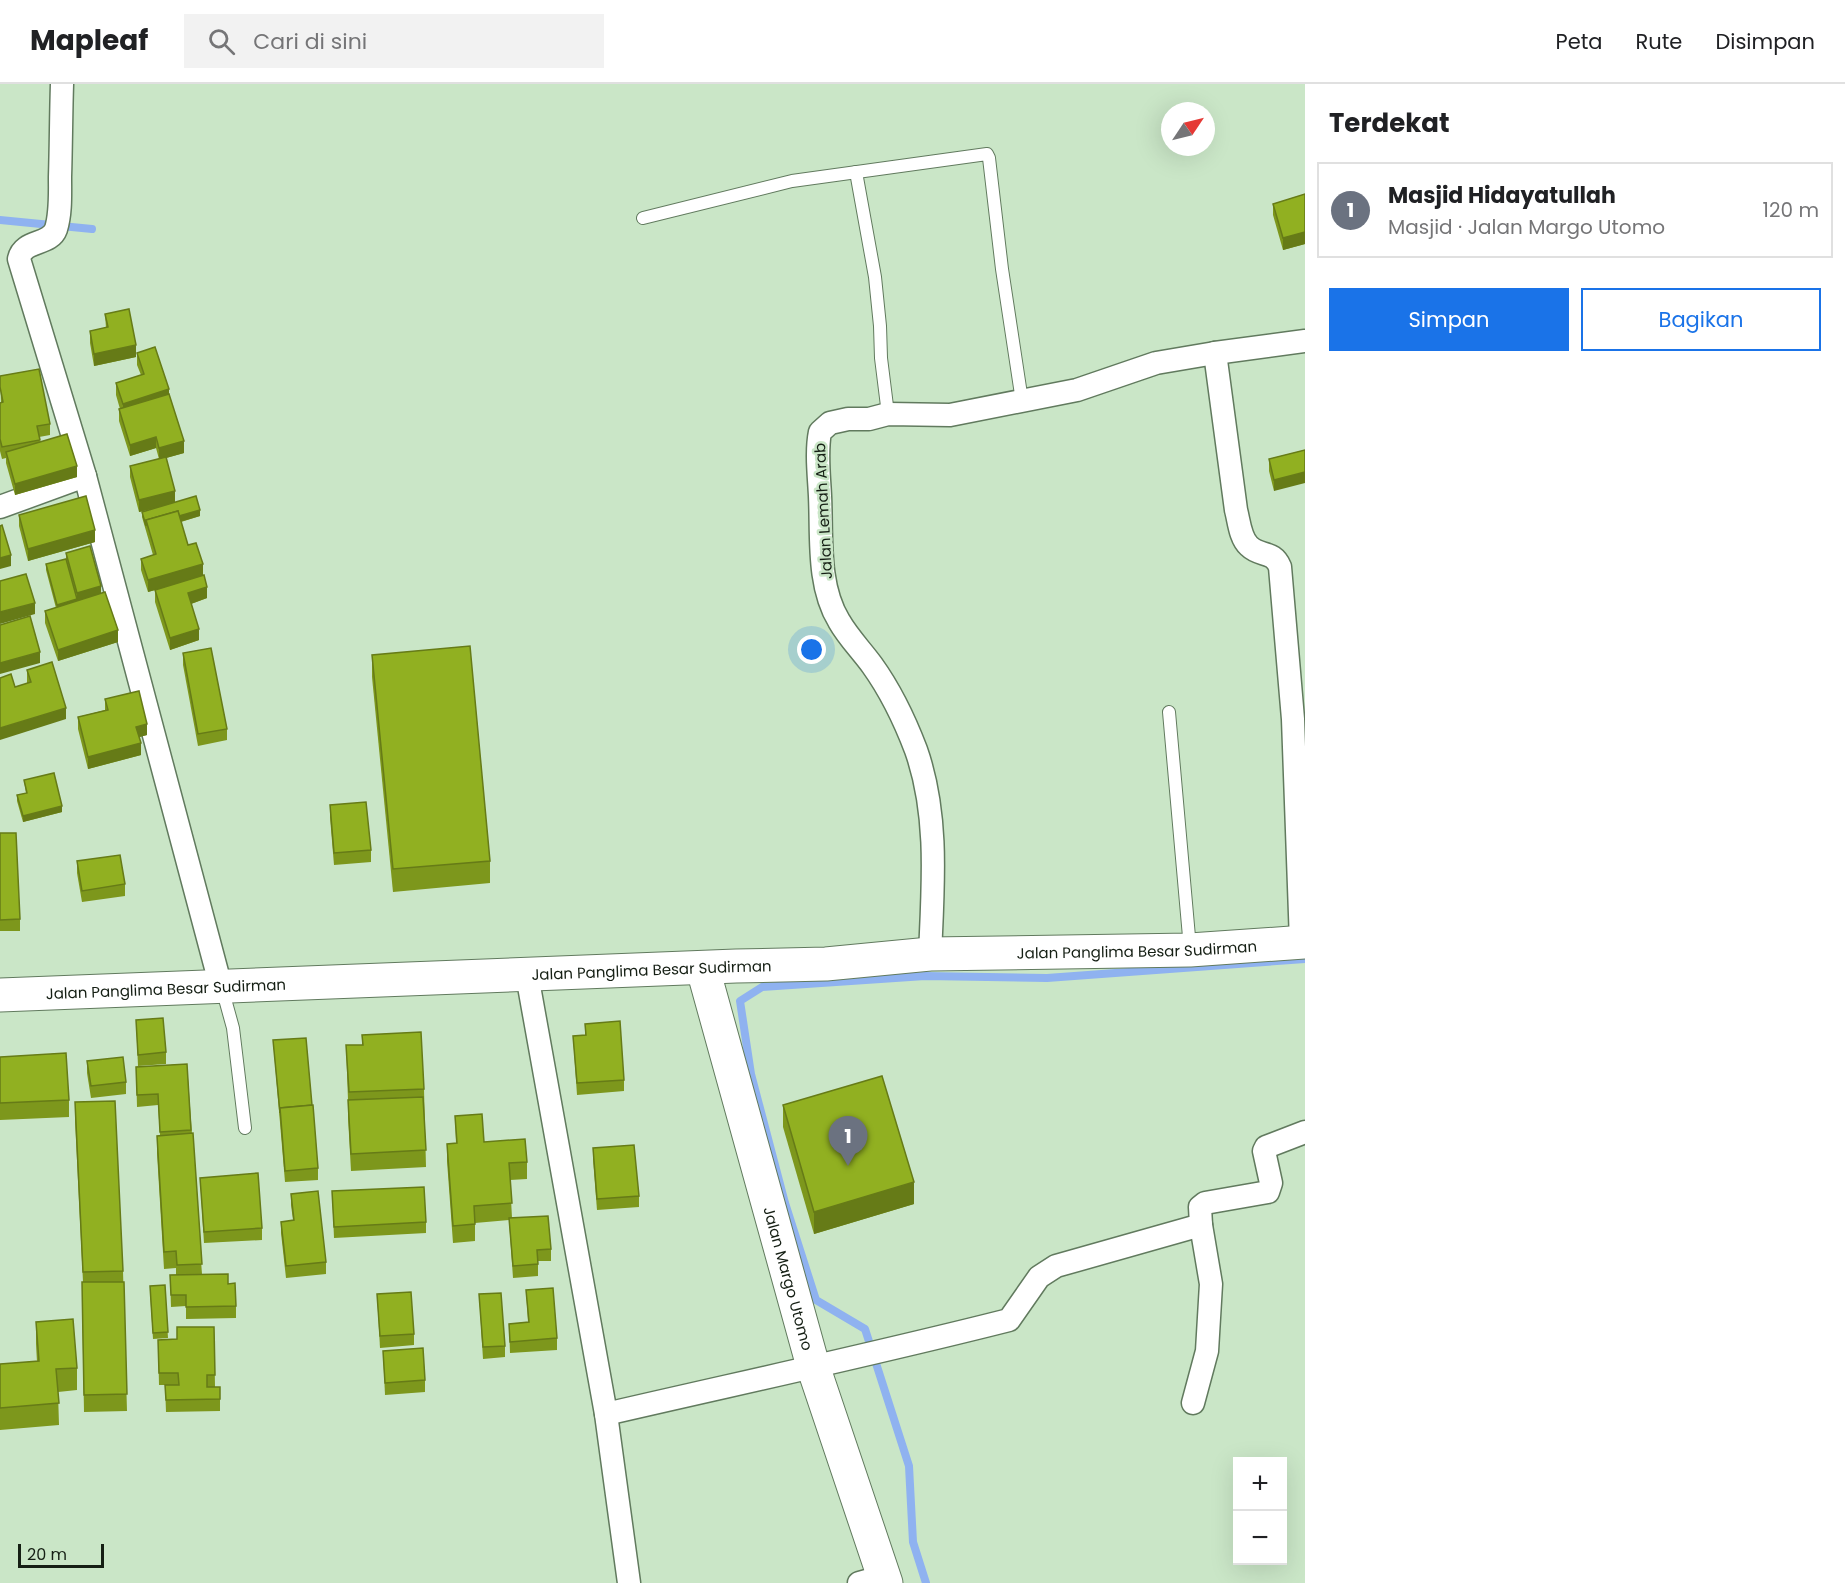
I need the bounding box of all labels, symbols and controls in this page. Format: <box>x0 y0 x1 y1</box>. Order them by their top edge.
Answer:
search box <box>184 14 604 68</box>
text: Mapleaf <box>30 21 148 60</box>
icon: search <box>205 25 238 58</box>
text: Cari di sini <box>253 26 367 57</box>
text: Peta <box>1555 27 1603 56</box>
text: Rute <box>1636 27 1682 56</box>
text: Disimpan <box>1715 27 1815 56</box>
north arrow <box>1161 102 1215 156</box>
text: Terdekat <box>1329 105 1449 141</box>
text: Masjid Hidayatullah <box>1388 180 1616 211</box>
text: 1 <box>1347 196 1354 224</box>
text: 120 m <box>1763 196 1819 224</box>
text: Masjid · Jalan Margo Utomo <box>1388 213 1665 241</box>
button: Simpan <box>1329 288 1569 351</box>
button: Bagikan <box>1581 288 1821 351</box>
street label: Jalan Lemah Arab <box>809 442 837 580</box>
your location <box>797 635 826 664</box>
street label: Jalan Panglima Besar Sudirman <box>1017 935 1258 963</box>
street label: Jalan Panglima Besar Sudirman <box>531 955 772 985</box>
street label: Jalan Panglima Besar Sudirman <box>45 973 286 1004</box>
pin: 1 <box>828 1116 868 1166</box>
street label: Jalan Margo Utomo <box>759 1204 819 1353</box>
map controls <box>1233 1457 1287 1565</box>
button: + <box>1233 1457 1287 1511</box>
button: − <box>1233 1511 1287 1565</box>
scale bar <box>18 1541 104 1568</box>
text: 20 m <box>27 1543 67 1566</box>

